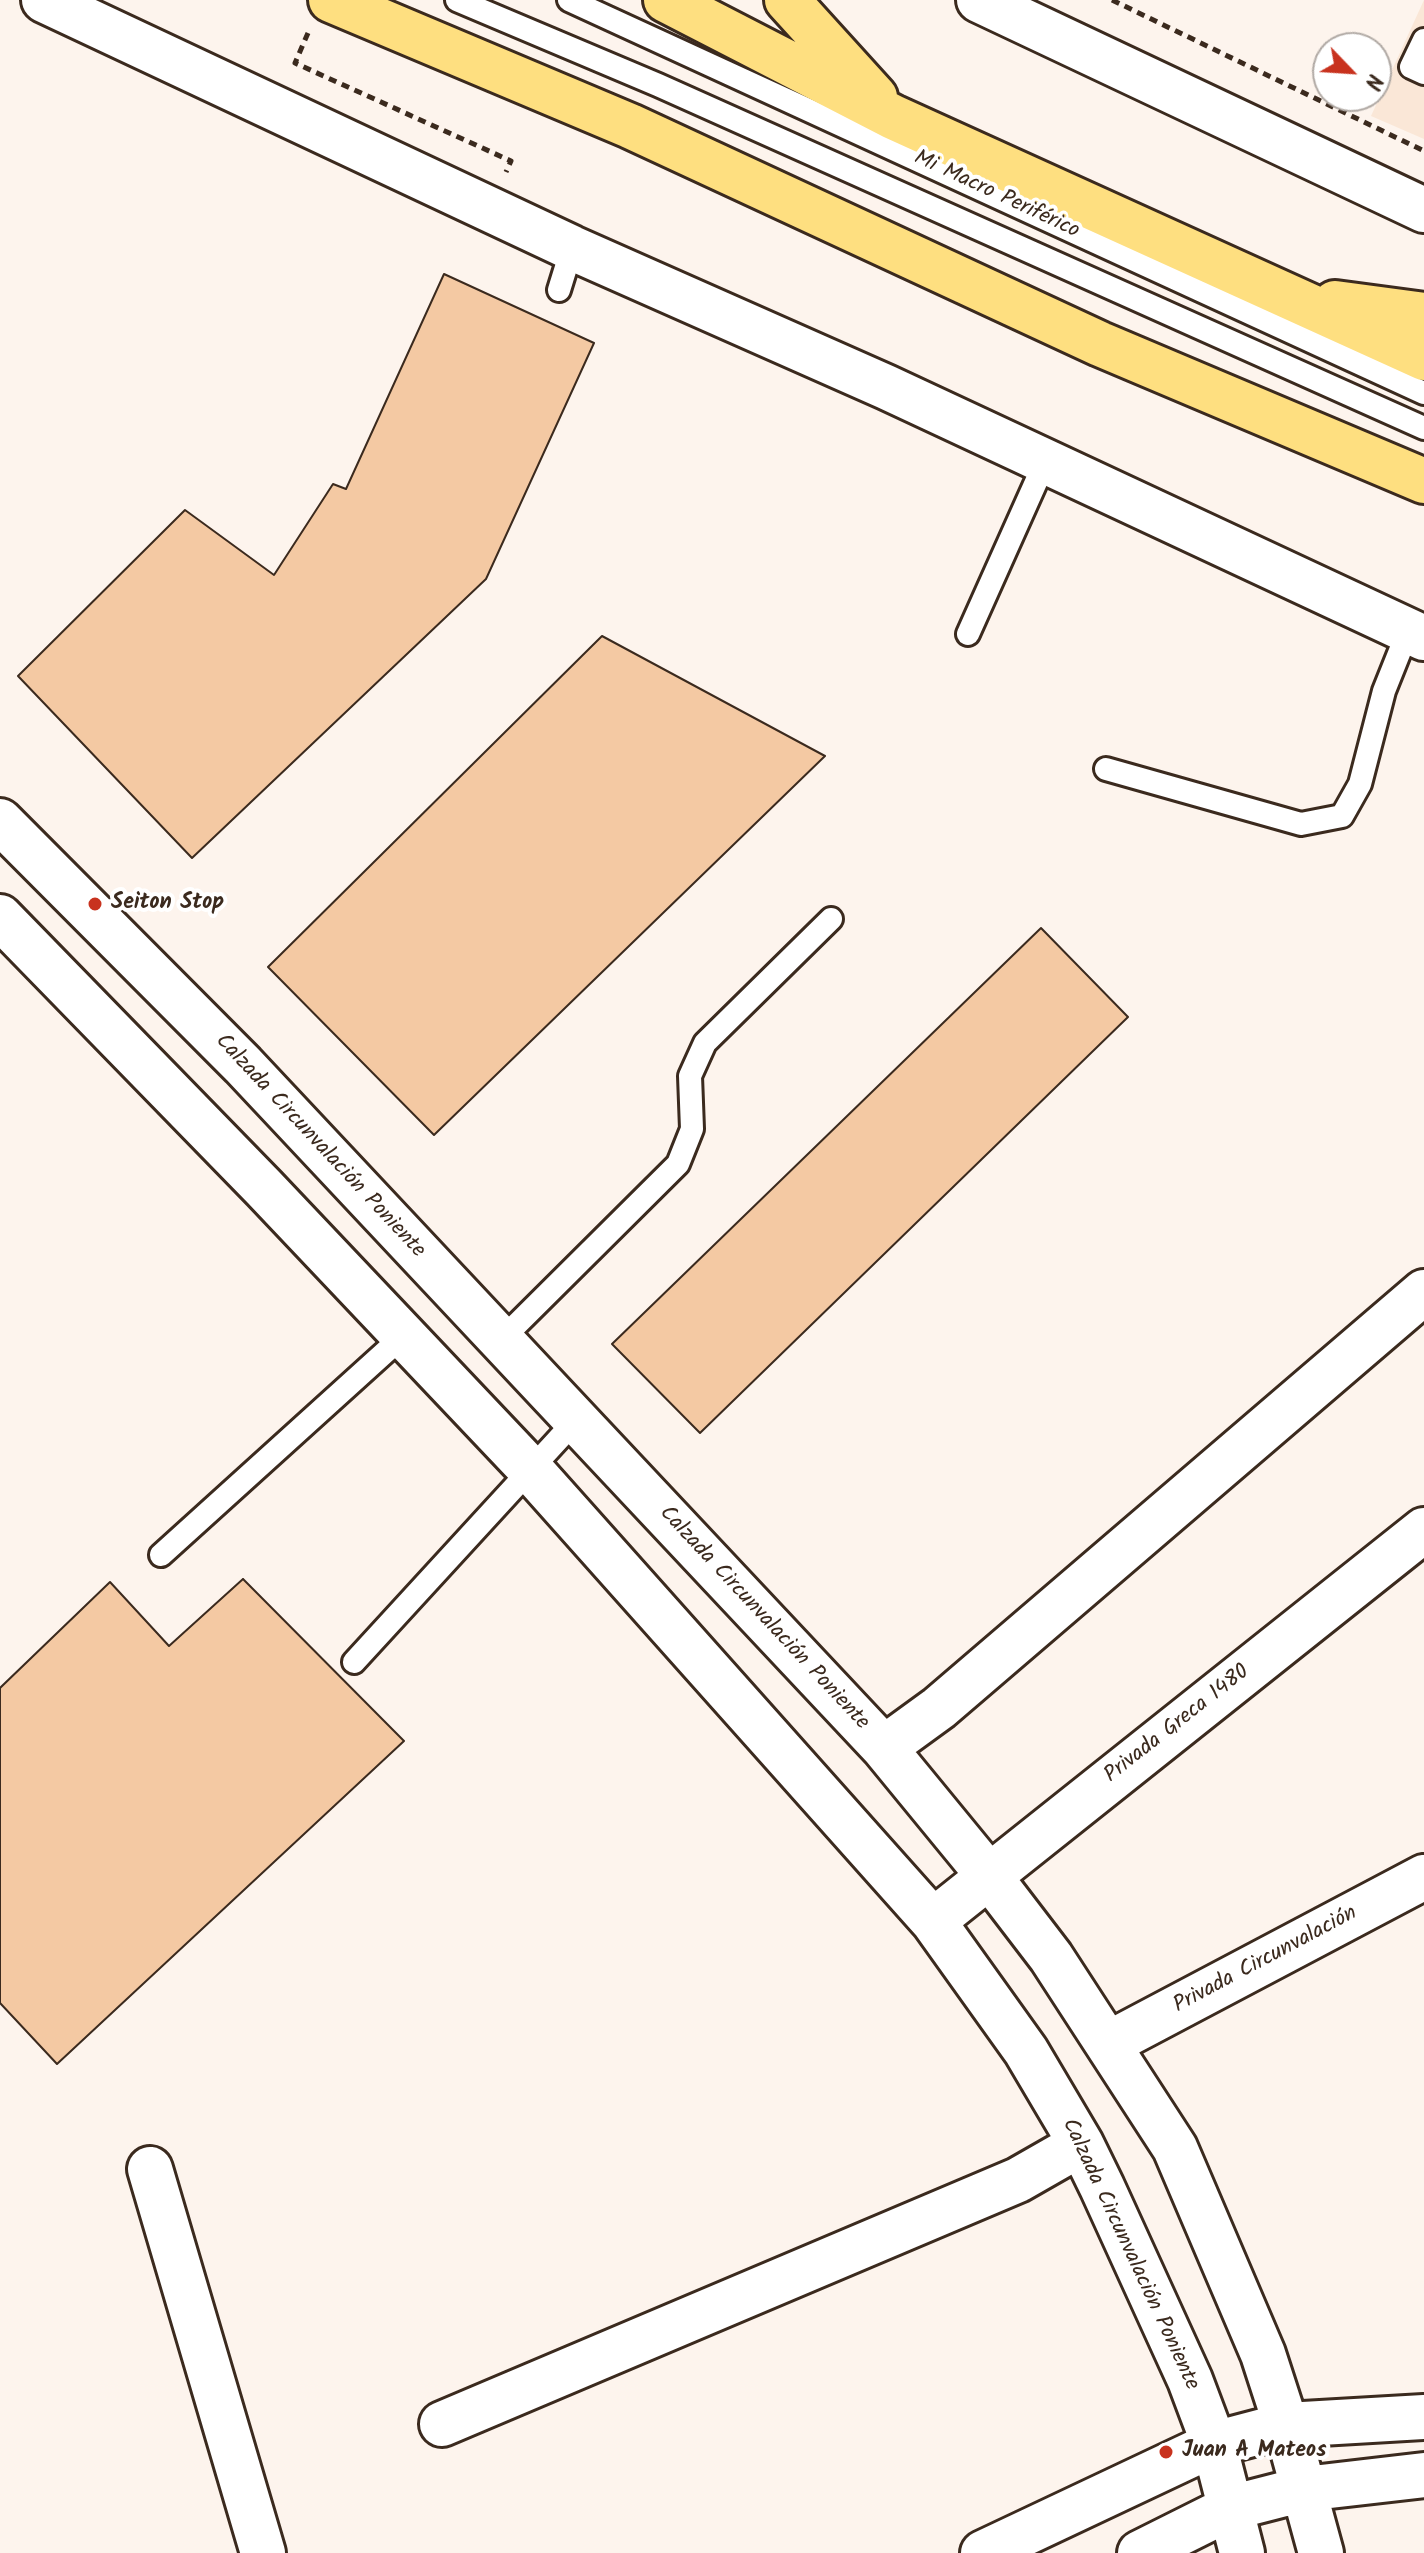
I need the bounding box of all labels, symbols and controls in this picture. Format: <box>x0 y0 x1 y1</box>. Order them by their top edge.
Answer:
north arrow <box>1312 32 1392 112</box>
text: N <box>1354 68 1391 95</box>
street label: Mi Macro Periférico <box>909 146 1083 246</box>
place label: Seiton Stop <box>111 891 224 917</box>
marker: Seiton Stop <box>86 895 104 913</box>
street label: Calzada Circunvalación Poniente <box>208 1030 430 1264</box>
street label: Calzada Circunvalación Poniente <box>652 1502 874 1736</box>
street label: Privada Greca 1480 <box>1100 1660 1256 1790</box>
street label: Privada Circunvalación <box>1170 1901 1362 2021</box>
street label: Calzada Circunvalación Poniente <box>1054 2115 1204 2395</box>
place label: Juan A Mateos <box>1182 2439 1326 2465</box>
marker: Juan A Mateos <box>1157 2443 1175 2461</box>

